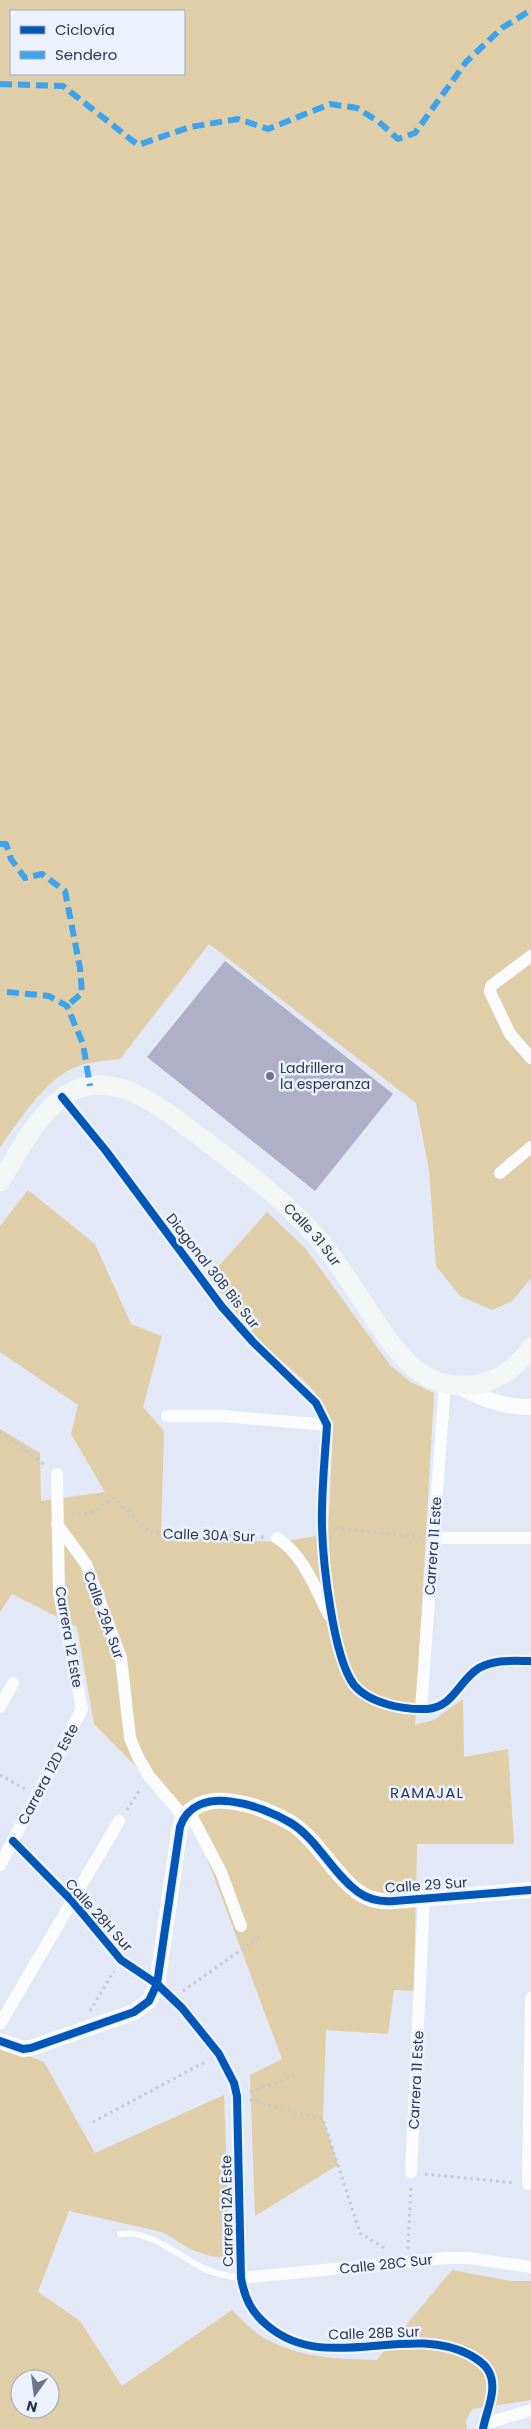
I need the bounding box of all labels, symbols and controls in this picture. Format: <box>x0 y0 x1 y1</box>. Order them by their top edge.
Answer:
legend <box>10 10 185 75</box>
text: Ciclovía <box>55 19 115 40</box>
text: Sendero <box>55 44 117 65</box>
place label: Ladrillera la esperanza <box>280 1058 370 1094</box>
marker: Ladrillera la esperanza <box>264 1070 276 1082</box>
street label: Calle 31 Sur <box>279 1198 346 1270</box>
street label: Diagonal 30B Bis Sur <box>162 1209 264 1333</box>
street label: Carrera 11 Este <box>420 1496 446 1596</box>
street label: Calle 30A Sur <box>163 1523 255 1547</box>
street label: Calle 29A Sur <box>79 1568 129 1662</box>
street label: Carrera 12 Este <box>50 1585 88 1689</box>
street label: Carrera 12D Este <box>13 1719 83 1828</box>
district label: RAMAJAL <box>390 1782 464 1803</box>
street label: Calle 29 Sur <box>384 1872 468 1898</box>
street label: Calle 28H Sur <box>61 1874 137 1956</box>
street label: Carrera 11 Este <box>403 2030 429 2130</box>
street label: Carrera 12A Este <box>216 2155 238 2267</box>
street label: Calle 28C Sur <box>338 2249 434 2279</box>
street label: Calle 28B Sur <box>328 2321 420 2345</box>
north arrow <box>10 2369 60 2419</box>
text: N <box>24 2396 39 2418</box>

